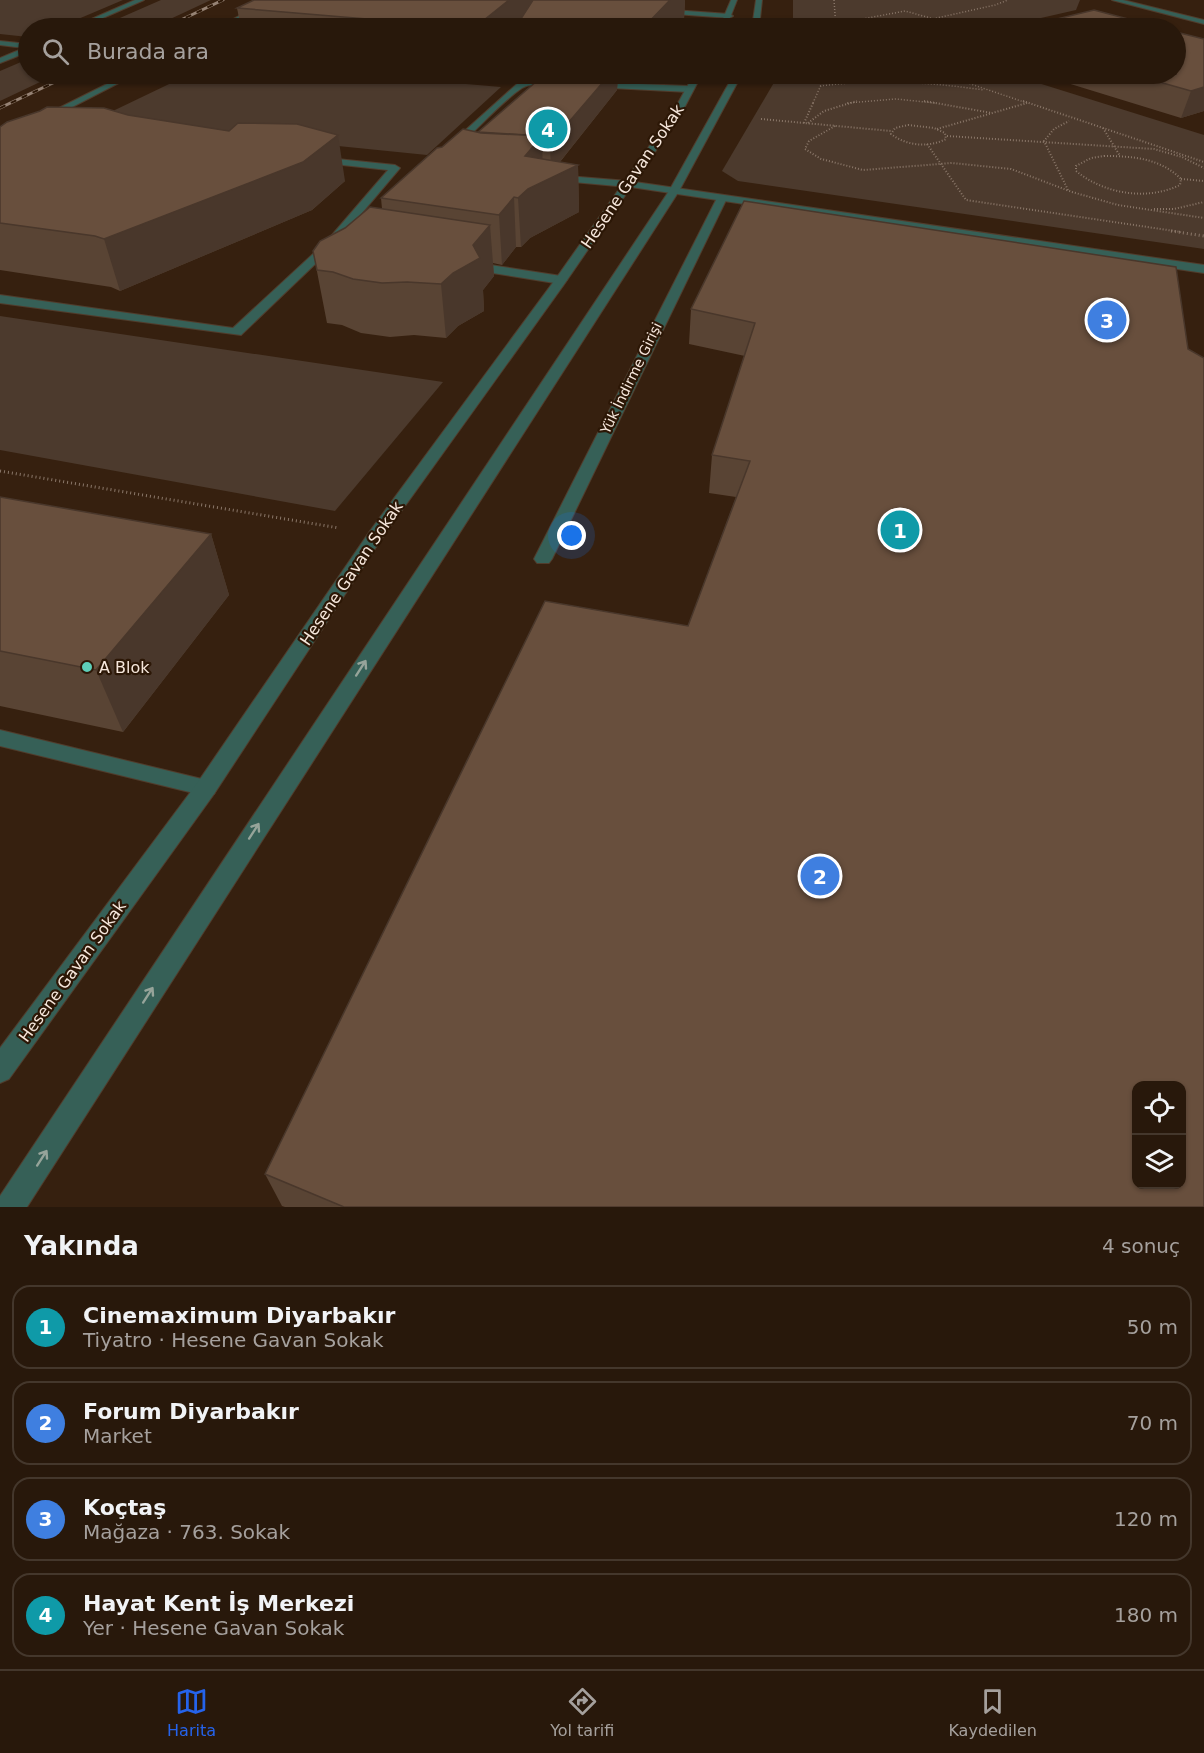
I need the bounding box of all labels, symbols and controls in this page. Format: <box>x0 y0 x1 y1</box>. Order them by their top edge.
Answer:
search box <box>18 18 1186 84</box>
icon: search <box>39 35 72 68</box>
text: Burada ara <box>87 39 209 64</box>
street label: Hesene Gavan Sokak <box>577 100 688 252</box>
pin: 4 <box>528 106 568 152</box>
pin: 3 <box>1088 298 1126 342</box>
street label: Yük İndirme Girişi <box>596 319 665 437</box>
street label: Hesene Gavan Sokak <box>296 497 407 649</box>
pin: 1 <box>880 508 920 552</box>
your location <box>557 521 586 550</box>
place label: A Blok <box>99 658 150 677</box>
marker: A Blok <box>80 660 94 674</box>
one-way arrow <box>355 660 367 677</box>
one-way arrow <box>249 823 261 840</box>
pin: 2 <box>800 854 840 898</box>
street label: Hesene Gavan Sokak <box>15 896 130 1046</box>
one-way arrow <box>142 987 154 1003</box>
map controls <box>1132 1081 1186 1189</box>
button: locate <box>1132 1081 1186 1135</box>
button: layers <box>1132 1135 1186 1189</box>
one-way arrow <box>36 1150 48 1167</box>
text: Yakında <box>24 1231 139 1261</box>
text: 4 sonuç <box>1102 1234 1180 1258</box>
text: Cinemaximum Diyarbakır <box>83 1303 395 1328</box>
text: 1 <box>39 1315 52 1339</box>
text: 50 m <box>1127 1315 1178 1339</box>
text: Tiyatro · Hesene Gavan Sokak <box>83 1328 383 1352</box>
text: Forum Diyarbakır <box>83 1399 299 1424</box>
text: 2 <box>39 1411 52 1435</box>
text: 70 m <box>1127 1411 1178 1435</box>
text: Market <box>83 1424 152 1448</box>
text: Koçtaş <box>83 1495 166 1520</box>
text: 3 <box>39 1507 52 1531</box>
text: 120 m <box>1114 1507 1178 1531</box>
text: Mağaza · 763. Sokak <box>83 1520 290 1544</box>
text: Hayat Kent İş Merkezi <box>83 1591 354 1616</box>
text: 4 <box>39 1603 52 1627</box>
text: 180 m <box>1114 1603 1178 1627</box>
text: Yer · Hesene Gavan Sokak <box>83 1616 344 1640</box>
tab: Harita <box>167 1685 216 1740</box>
tab: Yol tarifi <box>550 1685 614 1740</box>
tab: Kaydedilen <box>948 1685 1037 1740</box>

